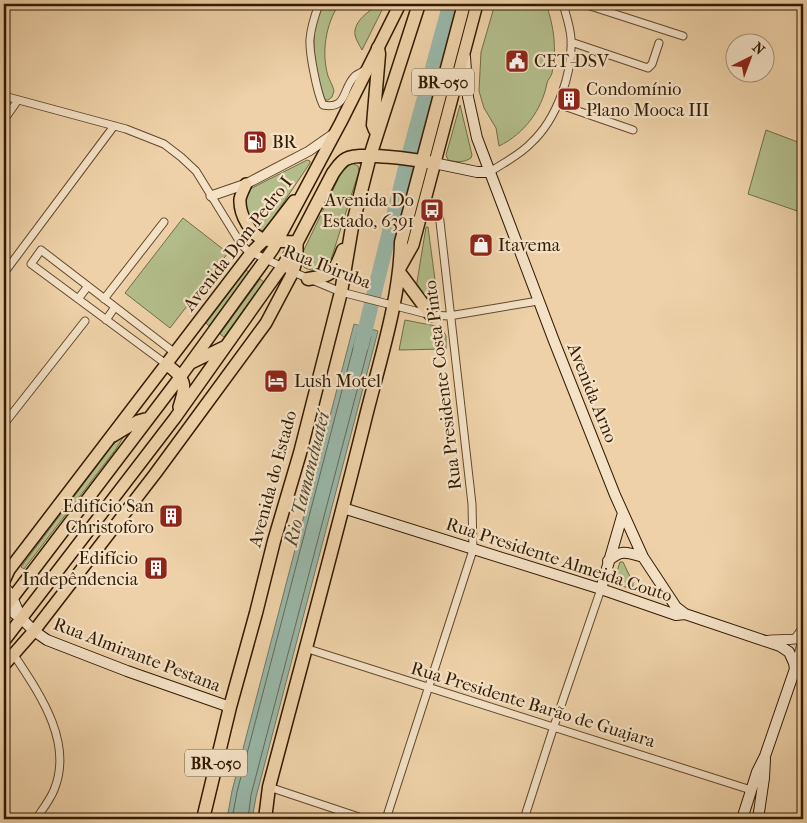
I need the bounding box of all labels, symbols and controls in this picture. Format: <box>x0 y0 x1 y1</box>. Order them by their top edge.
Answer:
north arrow <box>724 32 774 82</box>
text: N <box>749 39 768 59</box>
public building icon: CET-DSV <box>504 48 530 74</box>
place label: CET-DSV <box>534 51 610 72</box>
road number: BR-050 <box>412 68 474 95</box>
place label: Condomínio Plano Mooca III <box>586 79 709 121</box>
building icon: Condomínio Plano Mooca III <box>556 86 582 112</box>
fuel station icon: BR <box>242 129 268 155</box>
place label: BR <box>272 132 298 153</box>
street label: Avenida Dom Pedro I <box>178 173 297 316</box>
place label: Avenida Do Estado, 6391 <box>322 190 414 232</box>
bus stop icon: Avenida Do Estado, 6391 <box>419 197 445 223</box>
shop icon: Itavema <box>468 232 494 258</box>
place label: Itavema <box>498 235 561 256</box>
street label: Rua Ibiruba <box>280 241 375 294</box>
street label: Rua Presidente Costa Pinto <box>420 279 466 491</box>
street label: Avenida Arno <box>562 339 621 446</box>
hotel icon: Lush Motel <box>263 368 289 394</box>
place label: Lush Motel <box>294 371 381 392</box>
water label: Rio Tamanduateí <box>279 406 335 550</box>
street label: Avenida do Estado <box>244 408 301 551</box>
place label: Edifício San Christoforo <box>63 496 155 538</box>
building icon: Edifício San Christoforo <box>158 503 184 529</box>
street label: Rua Presidente Almeida Couto <box>443 513 675 607</box>
place label: Edifício Indepêndencia <box>22 548 139 590</box>
building icon: Edifício Indepêndencia <box>143 555 169 581</box>
street label: Rua Almirante Pestana <box>51 613 224 697</box>
street label: Rua Presidente Barão de Guajara <box>408 658 658 752</box>
road number: BR-050 <box>185 750 247 776</box>

